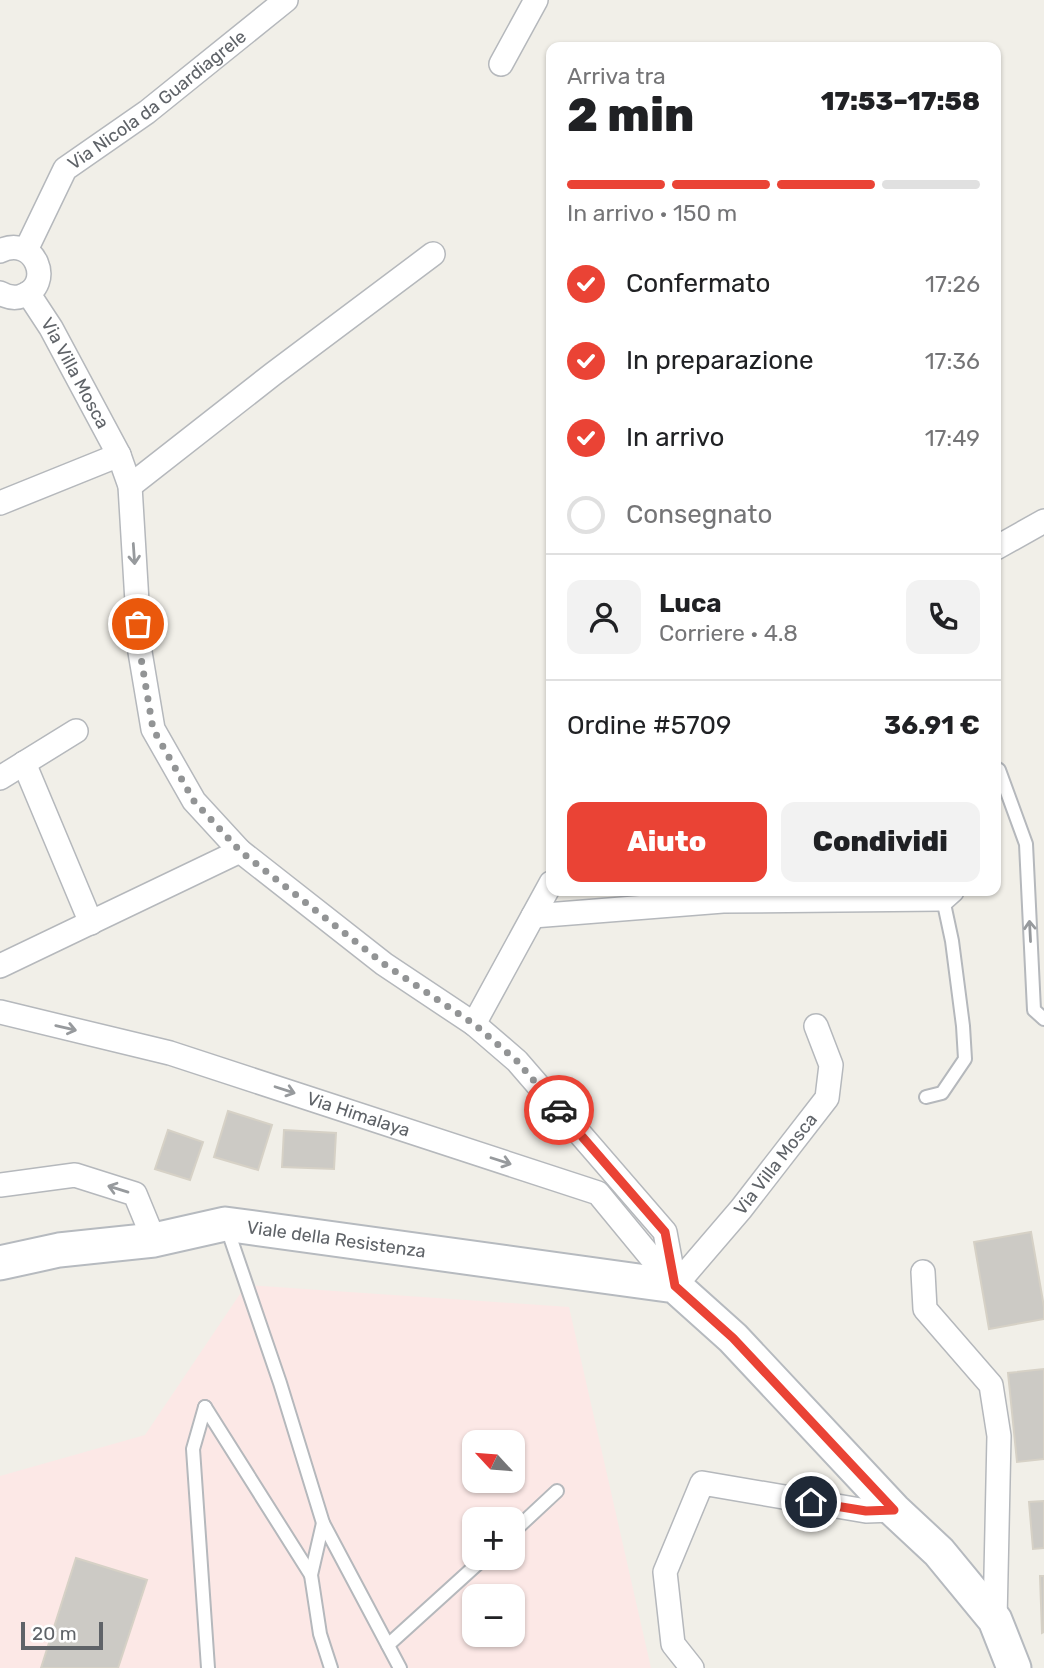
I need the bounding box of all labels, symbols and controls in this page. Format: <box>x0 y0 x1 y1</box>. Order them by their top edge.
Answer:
street label: Via Nicola da Guardiagrele <box>64 25 251 175</box>
text: Arriva tra <box>567 62 666 90</box>
text: 17:53–17:58 <box>821 86 980 117</box>
text: 2 min <box>567 88 694 143</box>
text: In arrivo · 150 m <box>567 199 737 227</box>
icon: check <box>567 265 605 303</box>
text: Confermato <box>626 268 770 299</box>
text: 17:26 <box>925 270 980 298</box>
street label: Via Villa Mosca <box>36 313 114 432</box>
icon: check <box>567 342 605 380</box>
text: In preparazione <box>626 345 814 376</box>
text: 17:36 <box>925 347 980 375</box>
icon: check <box>567 419 605 457</box>
text: In arrivo <box>626 422 724 453</box>
text: 17:49 <box>925 424 980 452</box>
text: Consegnato <box>626 499 772 530</box>
one-way arrow <box>128 543 141 565</box>
button: person <box>567 580 641 654</box>
button: phone <box>906 580 980 654</box>
text: Luca <box>659 588 722 619</box>
pin <box>108 594 168 654</box>
icon: bag <box>119 605 157 643</box>
text: Corriere · 4.8 <box>659 619 798 647</box>
text: Ordine #5709 <box>567 710 732 741</box>
text: 36.91 € <box>884 710 980 741</box>
button: Aiuto <box>567 802 767 882</box>
button: Condividi <box>781 802 980 882</box>
one-way arrow <box>1024 920 1037 943</box>
one-way arrow <box>54 1022 77 1035</box>
courier <box>524 1075 594 1145</box>
one-way arrow <box>274 1084 296 1097</box>
street label: Via Himalaya <box>304 1087 413 1142</box>
icon: car <box>540 1091 578 1129</box>
street label: Via Villa Mosca <box>729 1109 822 1220</box>
one-way arrow <box>490 1156 512 1168</box>
one-way arrow <box>107 1181 129 1194</box>
street label: Viale della Resistenza <box>245 1216 427 1263</box>
north arrow <box>462 1430 525 1493</box>
map controls <box>462 1430 525 1647</box>
pin <box>781 1472 841 1532</box>
icon: home <box>792 1483 830 1521</box>
button: + <box>462 1507 525 1570</box>
button: − <box>462 1584 525 1647</box>
scale bar <box>21 1619 103 1651</box>
text: 20 m <box>32 1622 77 1645</box>

